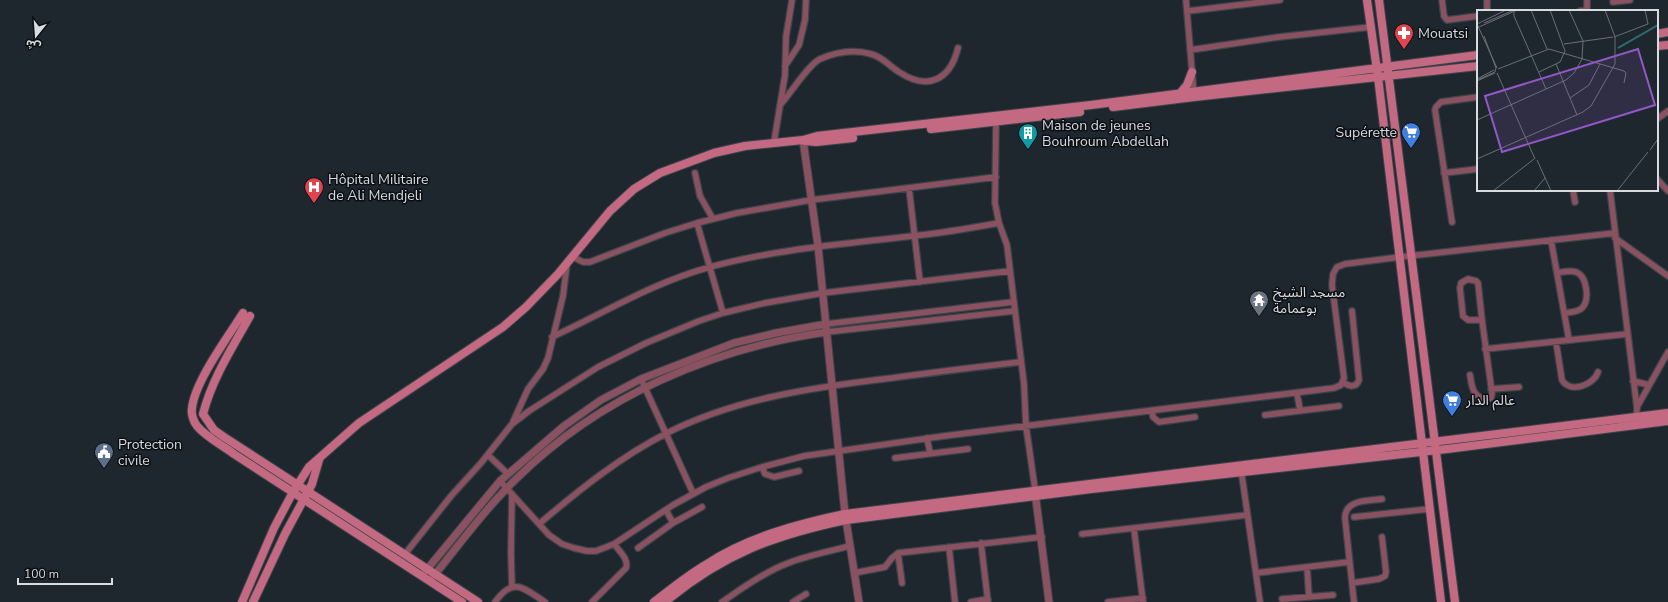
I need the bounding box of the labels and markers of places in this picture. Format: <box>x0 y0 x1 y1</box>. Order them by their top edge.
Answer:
pharmacy icon: Mouatsi <box>1393 22 1415 50</box>
place label: Mouatsi <box>1418 24 1468 43</box>
place label: Maison de jeunes Bouhroum Abdellah <box>1042 116 1169 151</box>
supermarket icon: Supérette <box>1400 121 1422 149</box>
building icon: Maison de jeunes Bouhroum Abdellah <box>1017 122 1039 150</box>
place label: Supérette <box>1336 123 1397 142</box>
place label: Hôpital Militaire de Ali Mendjeli <box>328 170 428 205</box>
hospital icon: Hôpital Militaire de Ali Mendjeli <box>303 176 325 204</box>
place label: مسجد الشيخ بوعمامة <box>1273 283 1345 318</box>
temple icon: مسجد الشيخ بوعمامة <box>1248 289 1270 317</box>
supermarket icon: عالم الدار <box>1441 389 1463 417</box>
place label: عالم الدار <box>1465 391 1515 411</box>
place label: Protection civile <box>118 435 182 470</box>
public building icon: Protection civile <box>93 441 115 469</box>

